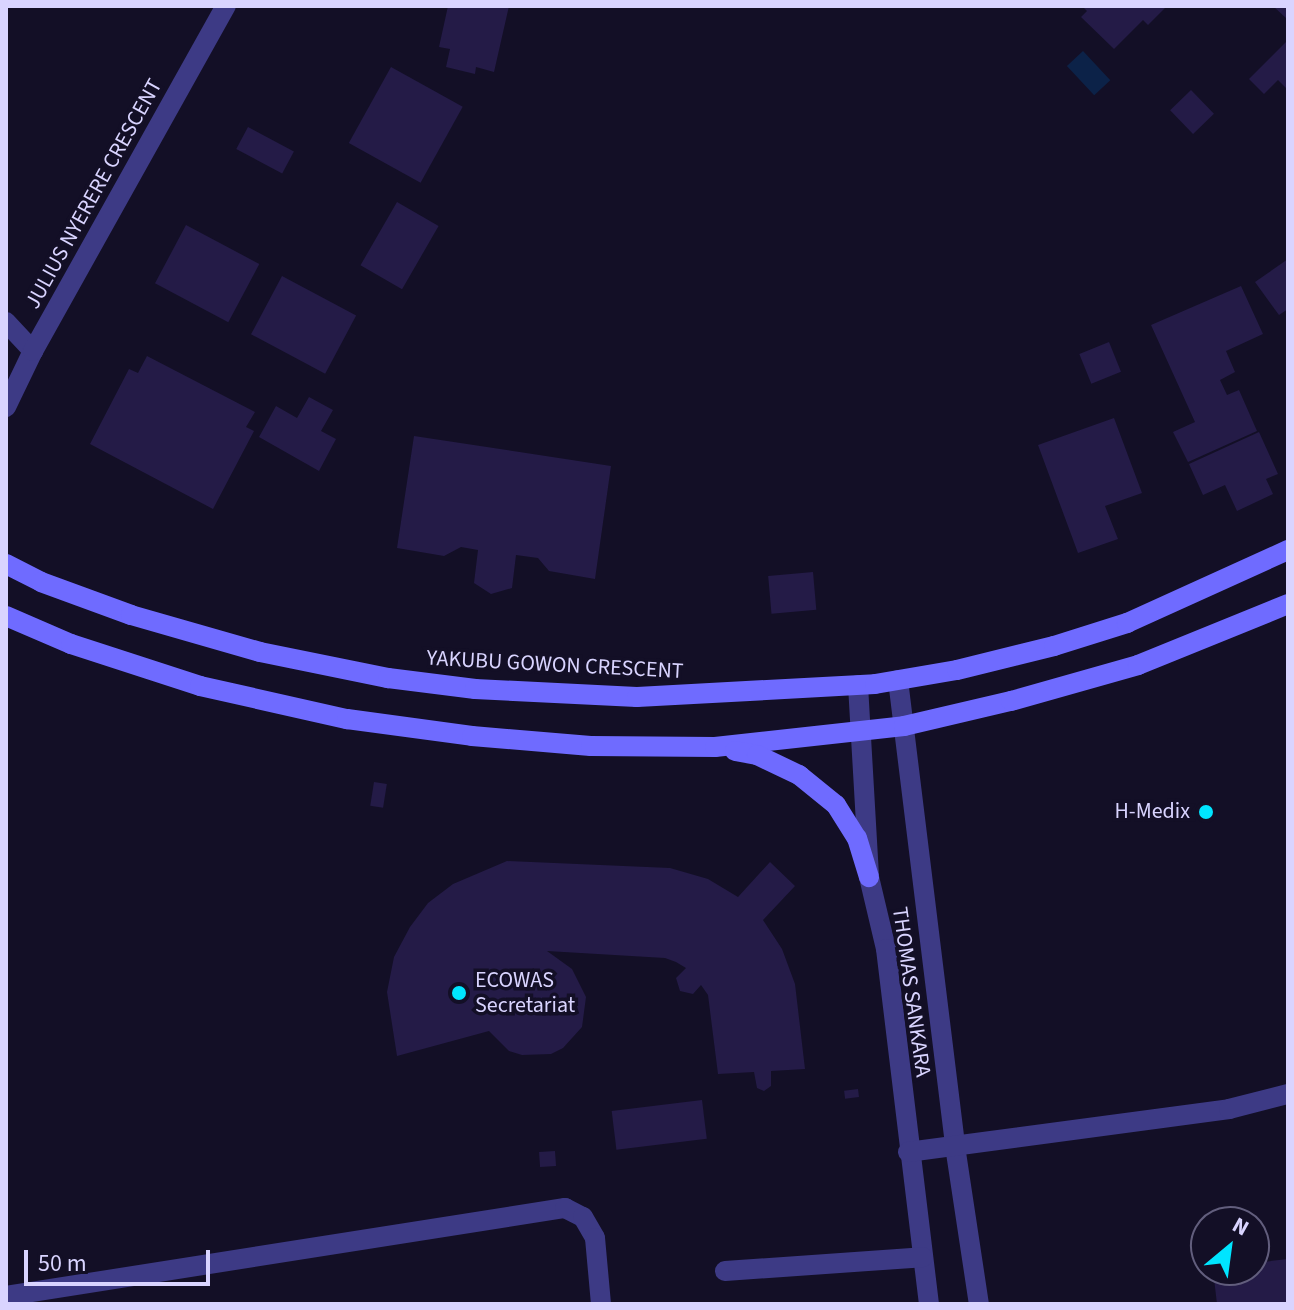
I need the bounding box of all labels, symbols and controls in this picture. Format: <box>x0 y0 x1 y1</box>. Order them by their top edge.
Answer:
street label: JULIUS NYERERE CRESCENT <box>20 74 168 314</box>
street label: YAKUBU GOWON CRESCENT <box>426 645 684 685</box>
place label: H-Medix <box>1114 799 1190 825</box>
marker: H-Medix <box>1197 803 1215 821</box>
street label: THOMAS SANKARA <box>886 905 936 1079</box>
place label: ECOWAS Secretariat <box>475 967 575 1018</box>
marker: ECOWAS Secretariat <box>450 984 468 1002</box>
north arrow <box>1190 1206 1270 1286</box>
text: N <box>1226 1209 1255 1244</box>
scale bar <box>28 1234 214 1284</box>
text: 50 m <box>38 1246 87 1281</box>

